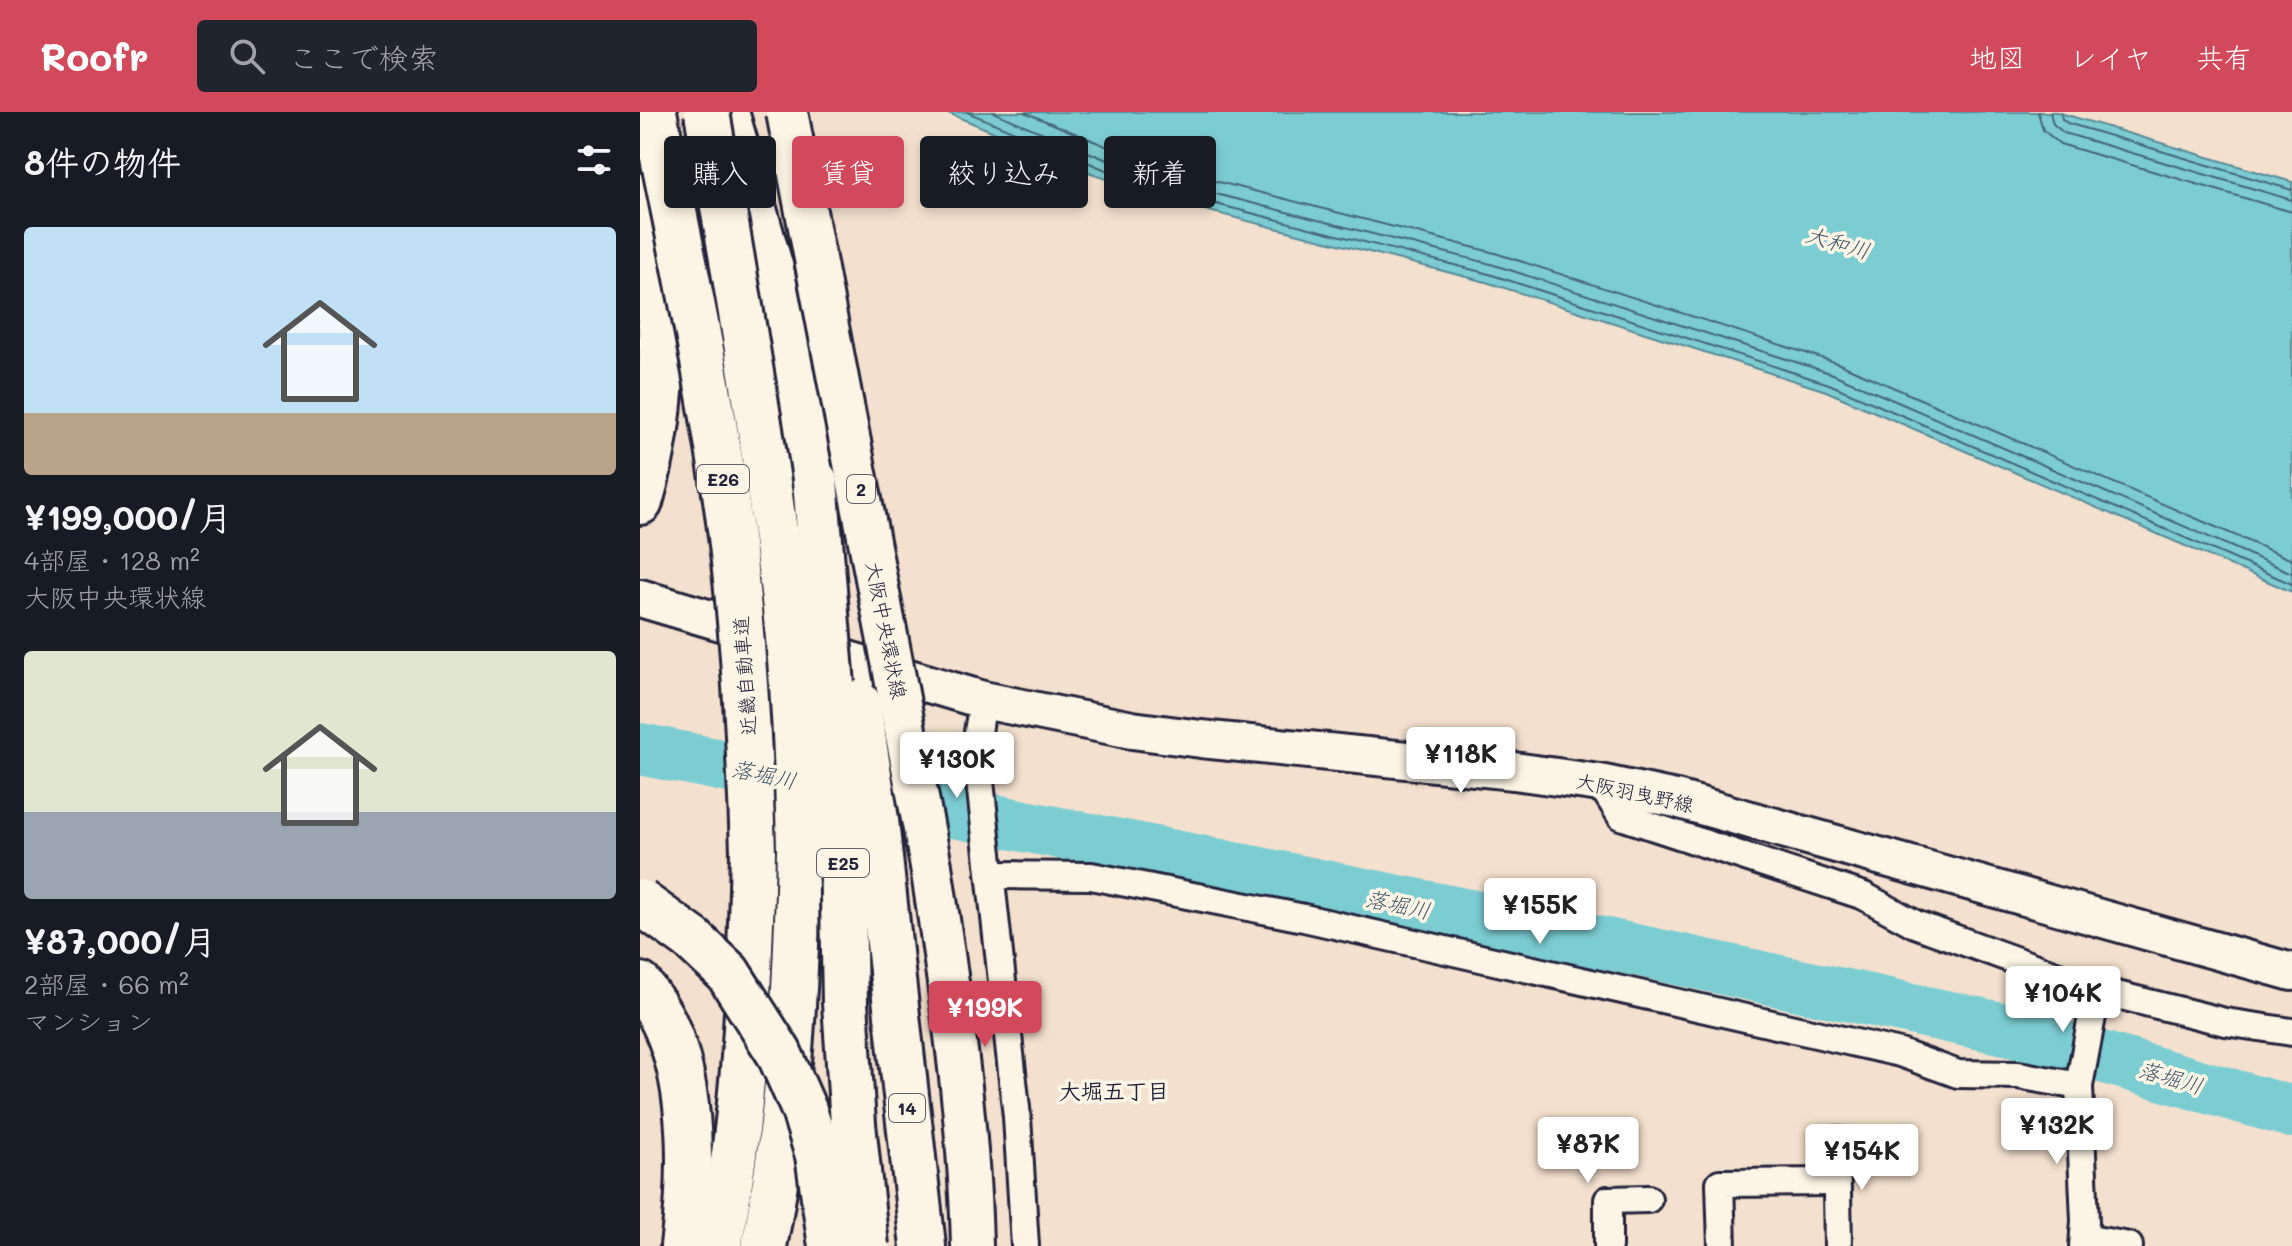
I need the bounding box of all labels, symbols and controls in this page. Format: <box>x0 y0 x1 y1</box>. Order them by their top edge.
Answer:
search box <box>197 20 757 92</box>
text: Roofr <box>40 31 149 81</box>
icon: search <box>225 34 269 78</box>
text: ここで検索 <box>289 37 439 77</box>
text: 地図 <box>1969 39 2025 75</box>
text: レイヤ <box>2069 39 2152 75</box>
text: 共有 <box>2196 39 2252 75</box>
chip: 購入 <box>664 136 776 208</box>
chip: 賃貸 <box>792 136 904 208</box>
chip: 絞り込み <box>920 136 1088 208</box>
chip: 新着 <box>1104 136 1216 208</box>
icon: filters <box>572 138 616 182</box>
text: 8件の物件 <box>24 139 181 184</box>
water label: 大和川 <box>1802 219 1874 265</box>
icon: home <box>248 279 392 423</box>
road number: E26 <box>697 465 749 493</box>
road number: 2 <box>847 475 875 503</box>
text: ¥199,000/月 <box>24 494 232 539</box>
text: 4部屋 · 128 m² <box>24 543 200 577</box>
street label: 大阪中央環状線 <box>861 559 913 701</box>
text: 大阪中央環状線 <box>24 580 206 614</box>
street label: 近畿自動車道 <box>727 615 761 737</box>
icon: home <box>248 703 392 847</box>
pin: ¥118K <box>1405 727 1517 795</box>
pin: ¥130K <box>901 732 1013 800</box>
text: ¥118K <box>1424 736 1498 770</box>
text: ¥130K <box>918 741 996 775</box>
water label: 落堀川 <box>729 753 799 795</box>
street label: 大阪羽曳野線 <box>1574 767 1696 817</box>
road number: E25 <box>817 849 869 877</box>
pin: ¥155K <box>1484 878 1596 946</box>
water label: 落堀川 <box>1363 883 1433 925</box>
text: ¥155K <box>1502 887 1578 921</box>
text: ¥87,000/月 <box>24 918 216 963</box>
pin: ¥104K <box>2007 966 2119 1034</box>
text: 2部屋 · 66 m² <box>24 967 189 1001</box>
text: ¥104K <box>2024 975 2102 1009</box>
pin: ¥199K <box>929 981 1041 1049</box>
text: ¥199K <box>947 990 1023 1024</box>
text: マンション <box>24 1004 153 1038</box>
water label: 落堀川 <box>2135 1054 2207 1100</box>
district label: 大堀五丁目 <box>1059 1076 1169 1105</box>
road number: 14 <box>889 1094 925 1122</box>
pin: ¥132K <box>2001 1098 2113 1166</box>
text: ¥132K <box>2019 1107 2095 1141</box>
pin: ¥87K <box>1541 1117 1635 1185</box>
pin: ¥154K <box>1806 1124 1918 1192</box>
text: ¥87K <box>1556 1126 1620 1160</box>
text: ¥154K <box>1823 1133 1901 1167</box>

